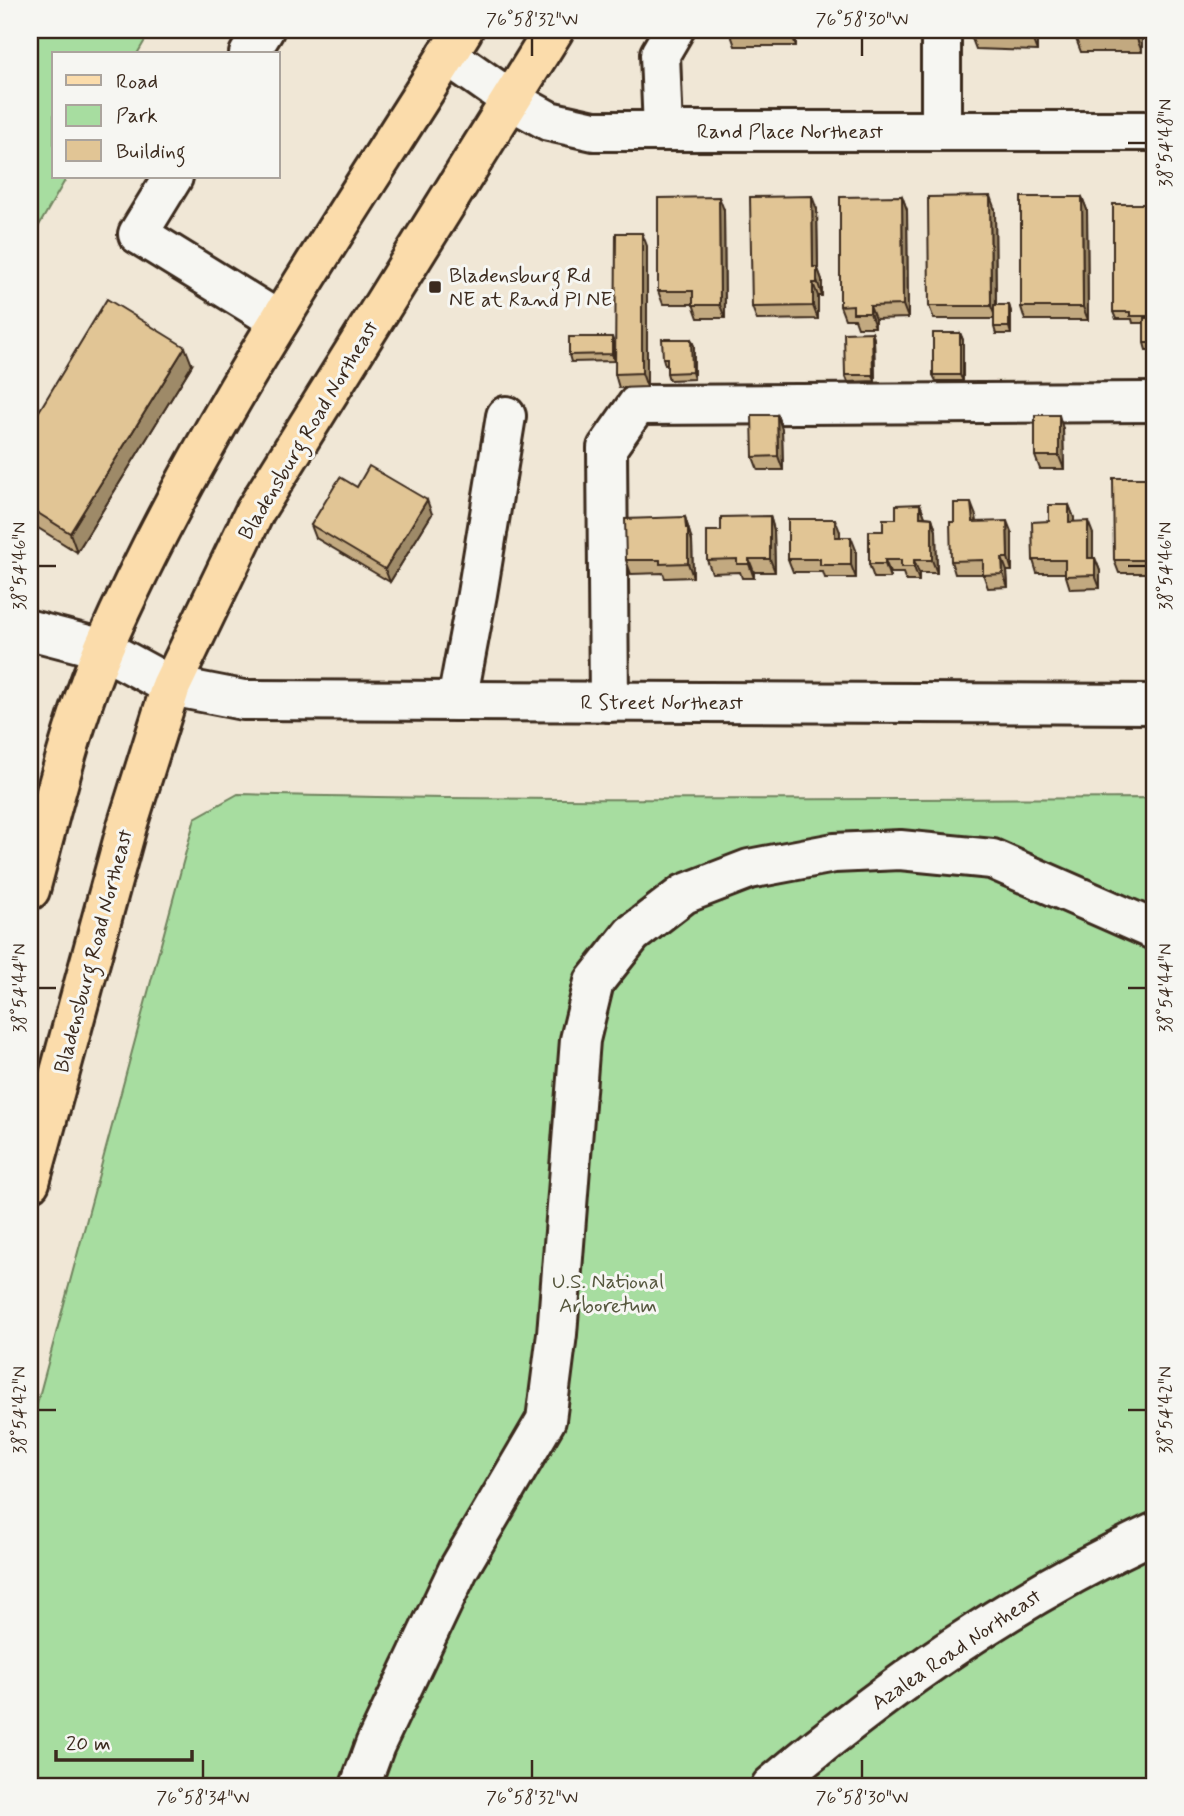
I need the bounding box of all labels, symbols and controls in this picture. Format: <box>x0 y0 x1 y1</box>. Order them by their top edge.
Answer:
text: 76°58'32"W <box>486 8 578 32</box>
text: 76°58'30"W <box>816 8 908 32</box>
legend <box>52 52 280 178</box>
text: Road <box>116 68 158 96</box>
text: 38°54'48"N <box>1154 99 1178 187</box>
text: Park <box>116 102 158 130</box>
street label: Rand Place Northeast <box>697 118 884 146</box>
text: Building <box>116 138 186 168</box>
place label: Bladensburg Rd NE at Rand Pl NE <box>449 262 613 314</box>
marker: Bladensburg Rd NE at Rand Pl NE <box>427 279 443 295</box>
street label: Bladensburg Road Northeast <box>232 315 387 546</box>
text: 38°54'46"N <box>8 522 32 610</box>
text: 38°54'46"N <box>1154 522 1178 610</box>
street label: R Street Northeast <box>581 689 744 717</box>
street label: Bladensburg Road Northeast <box>48 826 142 1077</box>
text: 38°54'44"N <box>8 943 32 1033</box>
text: 38°54'44"N <box>1154 943 1178 1033</box>
park label: U.S. National Arboretum <box>552 1268 664 1320</box>
text: 38°54'42"N <box>8 1366 32 1454</box>
text: 38°54'42"N <box>1154 1366 1178 1454</box>
street label: Azalea Road Northeast <box>866 1582 1047 1717</box>
scale bar <box>56 1718 192 1762</box>
text: 20 m <box>66 1730 111 1758</box>
text: 76°58'34"W <box>156 1786 250 1810</box>
text: 76°58'32"W <box>486 1786 578 1810</box>
text: 76°58'30"W <box>816 1786 908 1810</box>

